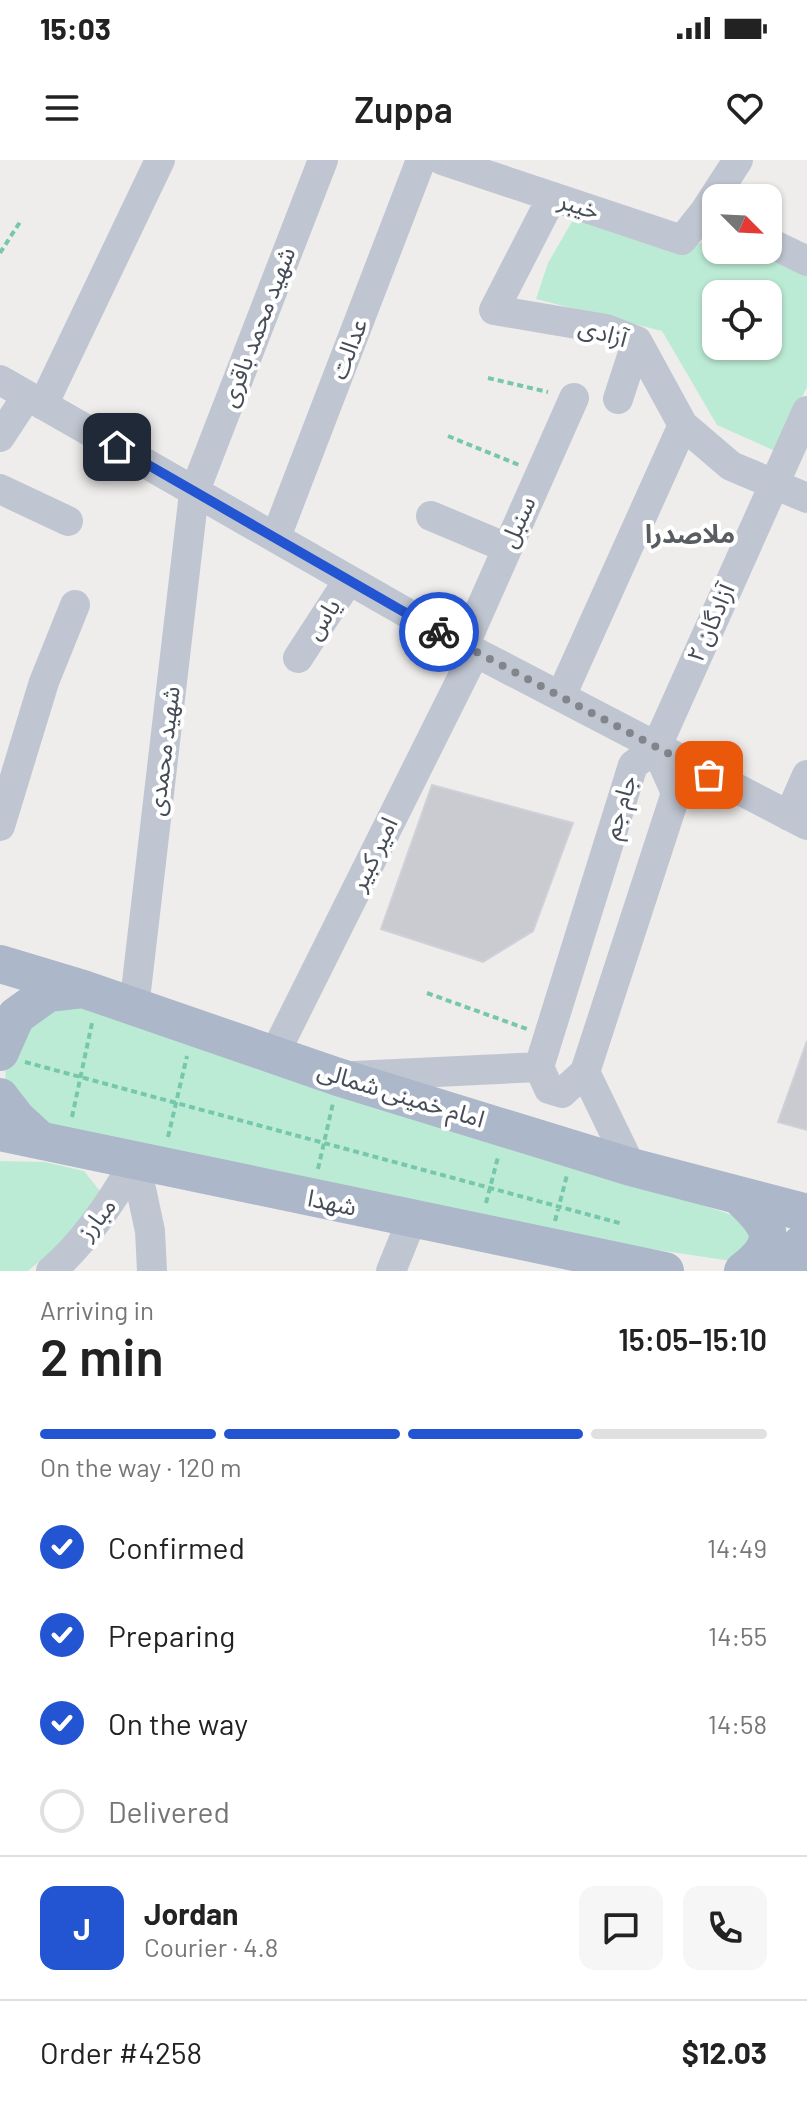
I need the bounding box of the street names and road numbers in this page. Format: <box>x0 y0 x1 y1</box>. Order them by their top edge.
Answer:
street label: خیبر <box>554 184 603 226</box>
street label: شهید محمد باقری <box>213 242 301 411</box>
street label: آزادی <box>575 311 632 354</box>
street label: عدالت <box>323 314 372 383</box>
street label: سنبل <box>493 491 541 551</box>
street label: آزادگان ۲ <box>680 578 741 667</box>
street label: یاس <box>298 592 346 644</box>
street label: شهید محمدی <box>140 684 186 817</box>
street label: جام جم <box>595 771 647 843</box>
street label: امیر کبیر <box>342 812 404 896</box>
street label: امام خمینی شمالی <box>313 1054 488 1137</box>
street label: شهدا <box>305 1182 360 1221</box>
street label: مبارز <box>70 1191 122 1246</box>

